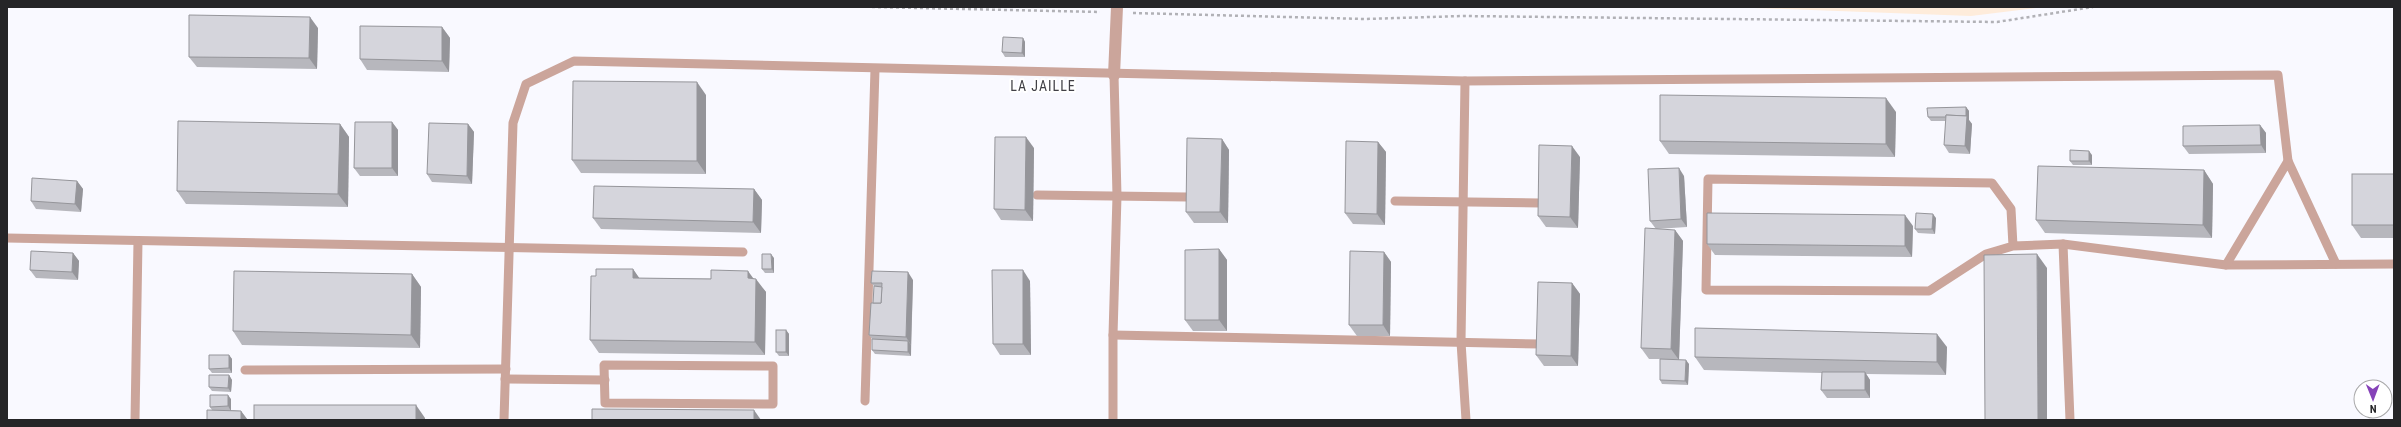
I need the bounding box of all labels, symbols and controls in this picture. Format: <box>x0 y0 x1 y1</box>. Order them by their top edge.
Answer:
district label: LA JAILLE <box>1010 78 1076 94</box>
north arrow <box>2353 379 2393 419</box>
text: N <box>2369 402 2377 415</box>

